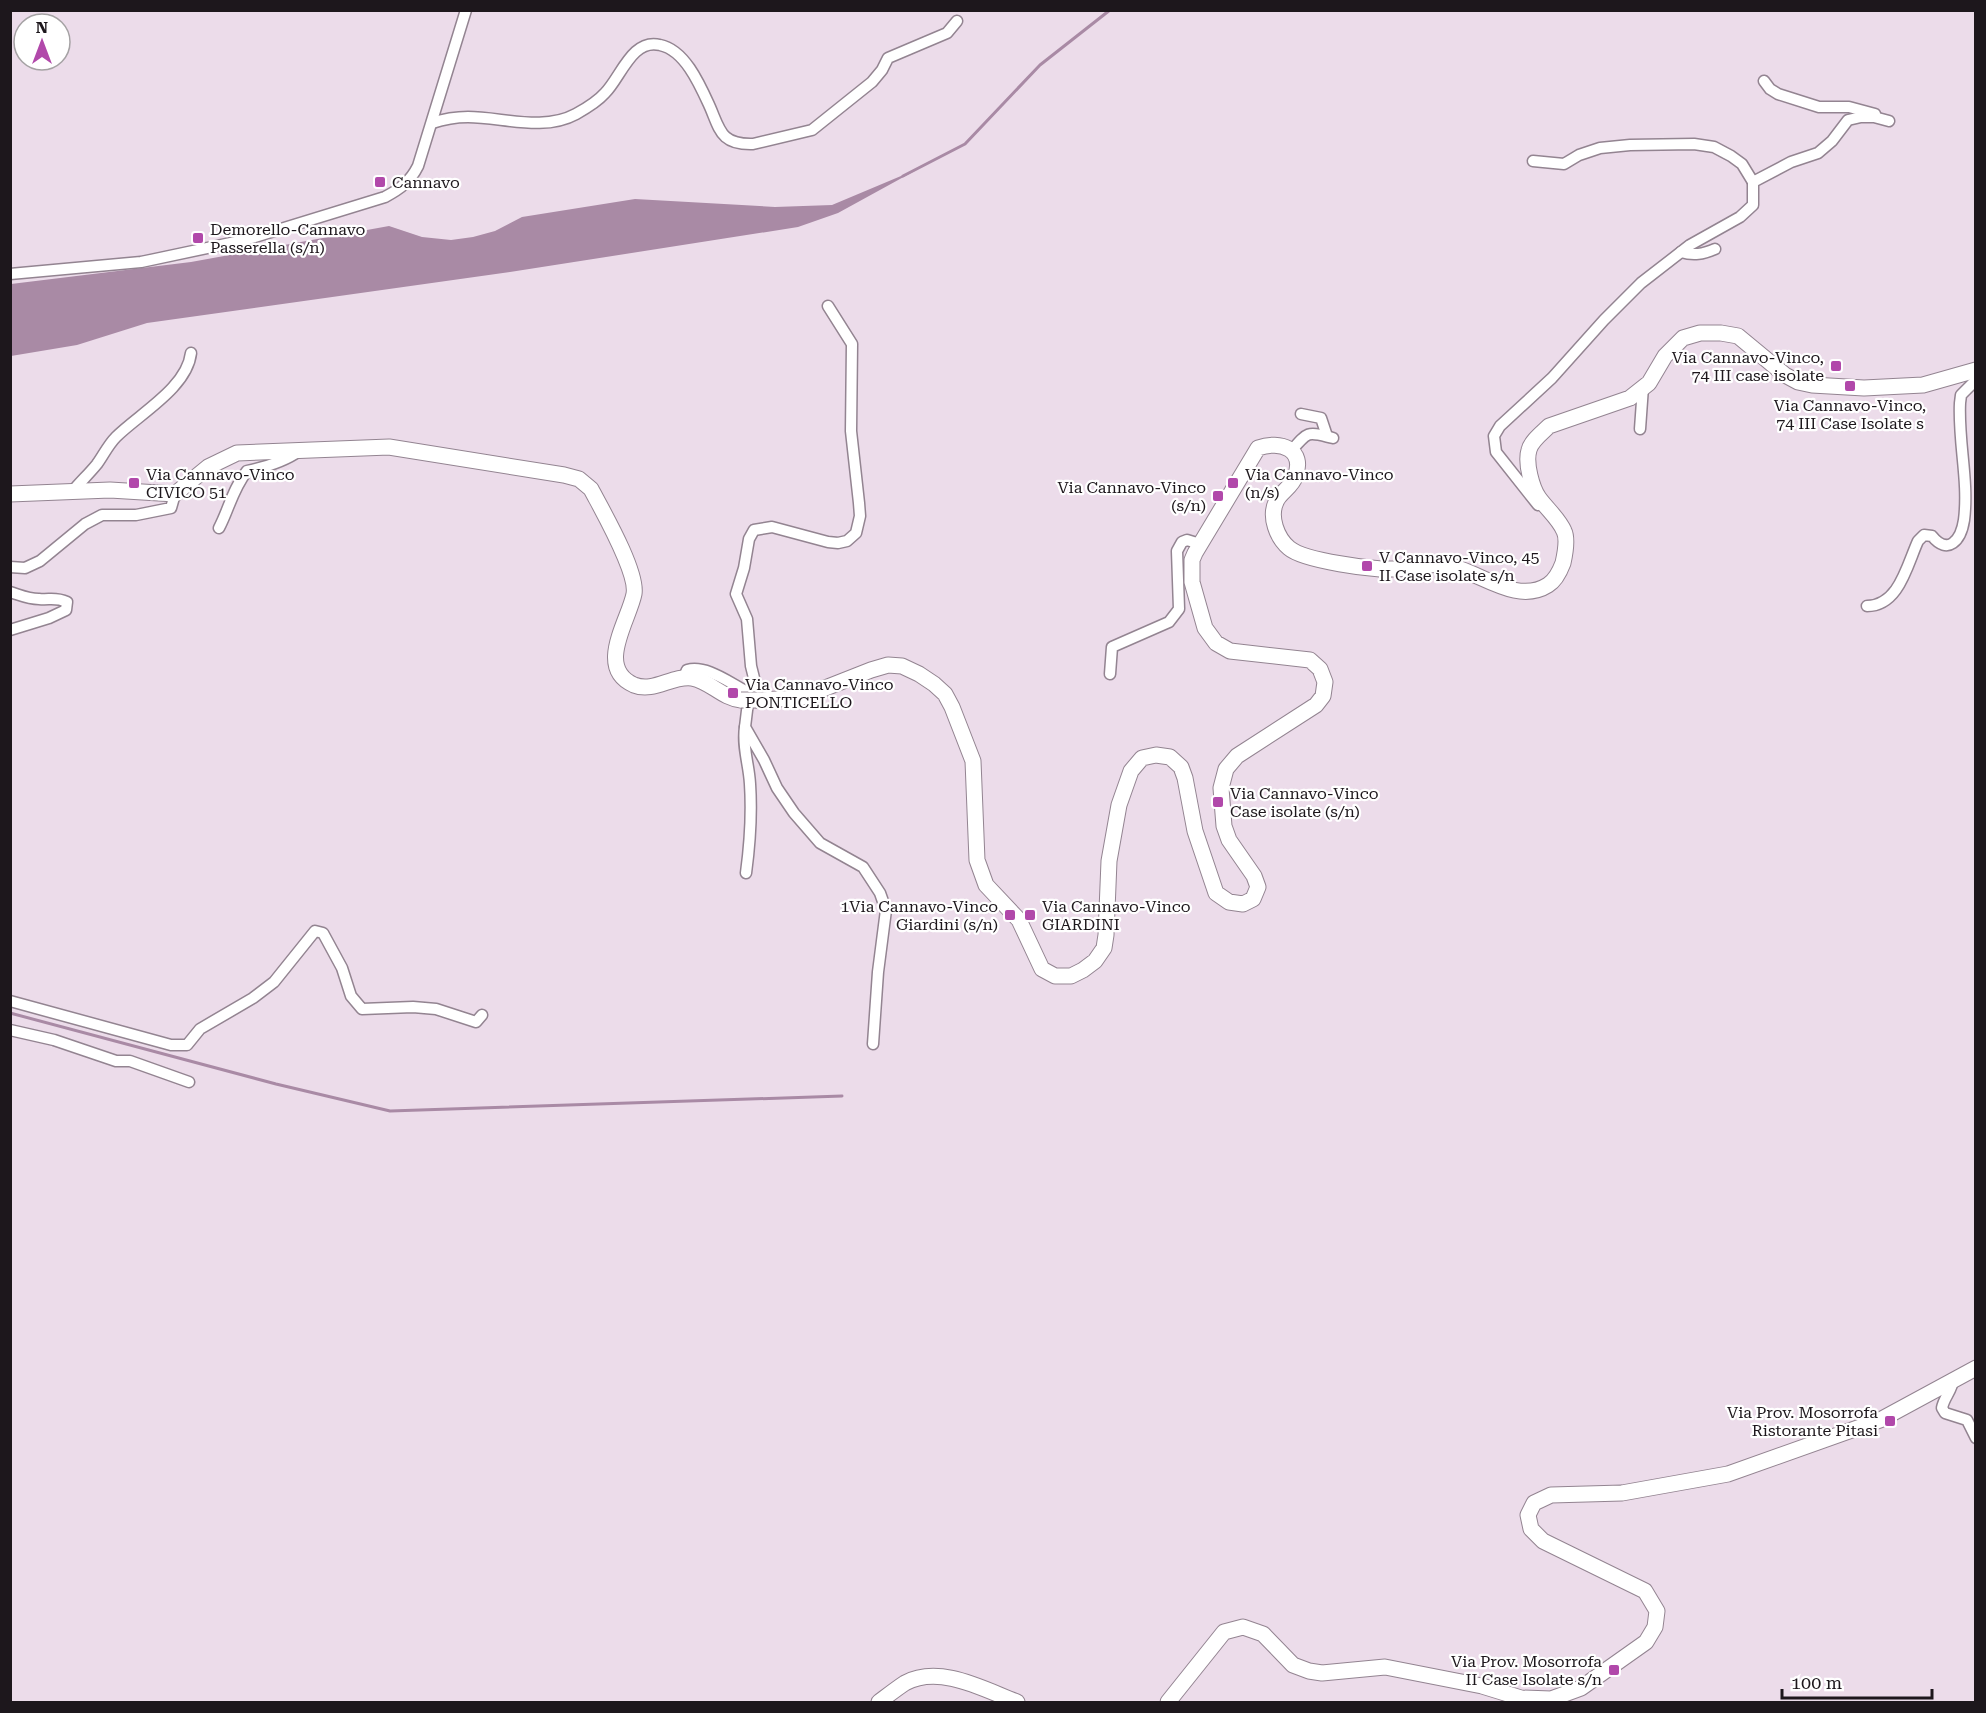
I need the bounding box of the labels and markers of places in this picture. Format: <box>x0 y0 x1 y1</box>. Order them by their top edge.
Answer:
place label: Cannavo <box>392 173 460 192</box>
marker: Cannavo <box>373 175 387 189</box>
place label: Demorello-Cannavo Passerella (s/n) <box>210 220 365 257</box>
marker: Demorello-Cannavo Passerella (s/n) <box>191 231 205 245</box>
place label: Via Cannavo-Vinco, 74 III case isolate <box>1672 348 1824 385</box>
marker: Via Cannavo-Vinco, 74 III case isolate <box>1829 359 1843 373</box>
marker: Via Cannavo-Vinco, 74 III Case Isolate s <box>1843 379 1857 393</box>
place label: Via Cannavo-Vinco, 74 III Case Isolate s <box>1774 396 1926 433</box>
place label: Via Cannavo-Vinco CIVICO 51 <box>146 465 295 502</box>
place label: Via Cannavo-Vinco (n/s) <box>1245 465 1394 502</box>
marker: Via Cannavo-Vinco CIVICO 51 <box>127 476 141 490</box>
marker: Via Cannavo-Vinco (n/s) <box>1226 476 1240 490</box>
place label: Via Cannavo-Vinco (s/n) <box>1057 478 1206 515</box>
marker: Via Cannavo-Vinco (s/n) <box>1211 489 1225 503</box>
place label: V Cannavo-Vinco, 45 II Case isolate s/n <box>1379 548 1539 585</box>
marker: V Cannavo-Vinco, 45 II Case isolate s/n <box>1360 559 1374 573</box>
place label: Via Cannavo-Vinco PONTICELLO <box>745 675 894 712</box>
marker: Via Cannavo-Vinco PONTICELLO <box>726 686 740 700</box>
place label: Via Cannavo-Vinco Case isolate (s/n) <box>1230 784 1379 821</box>
marker: Via Cannavo-Vinco Case isolate (s/n) <box>1211 795 1225 809</box>
place label: 1Via Cannavo-Vinco Giardini (s/n) <box>840 897 998 934</box>
place label: Via Cannavo-Vinco GIARDINI <box>1042 897 1191 934</box>
marker: 1Via Cannavo-Vinco Giardini (s/n) <box>1003 908 1017 922</box>
marker: Via Cannavo-Vinco GIARDINI <box>1023 908 1037 922</box>
place label: Via Prov. Mosorrofa Ristorante Pitasi <box>1727 1403 1878 1440</box>
marker: Via Prov. Mosorrofa Ristorante Pitasi <box>1883 1414 1897 1428</box>
place label: Via Prov. Mosorrofa II Case Isolate s/n <box>1451 1652 1602 1689</box>
marker: Via Prov. Mosorrofa II Case Isolate s/n <box>1607 1663 1621 1677</box>

